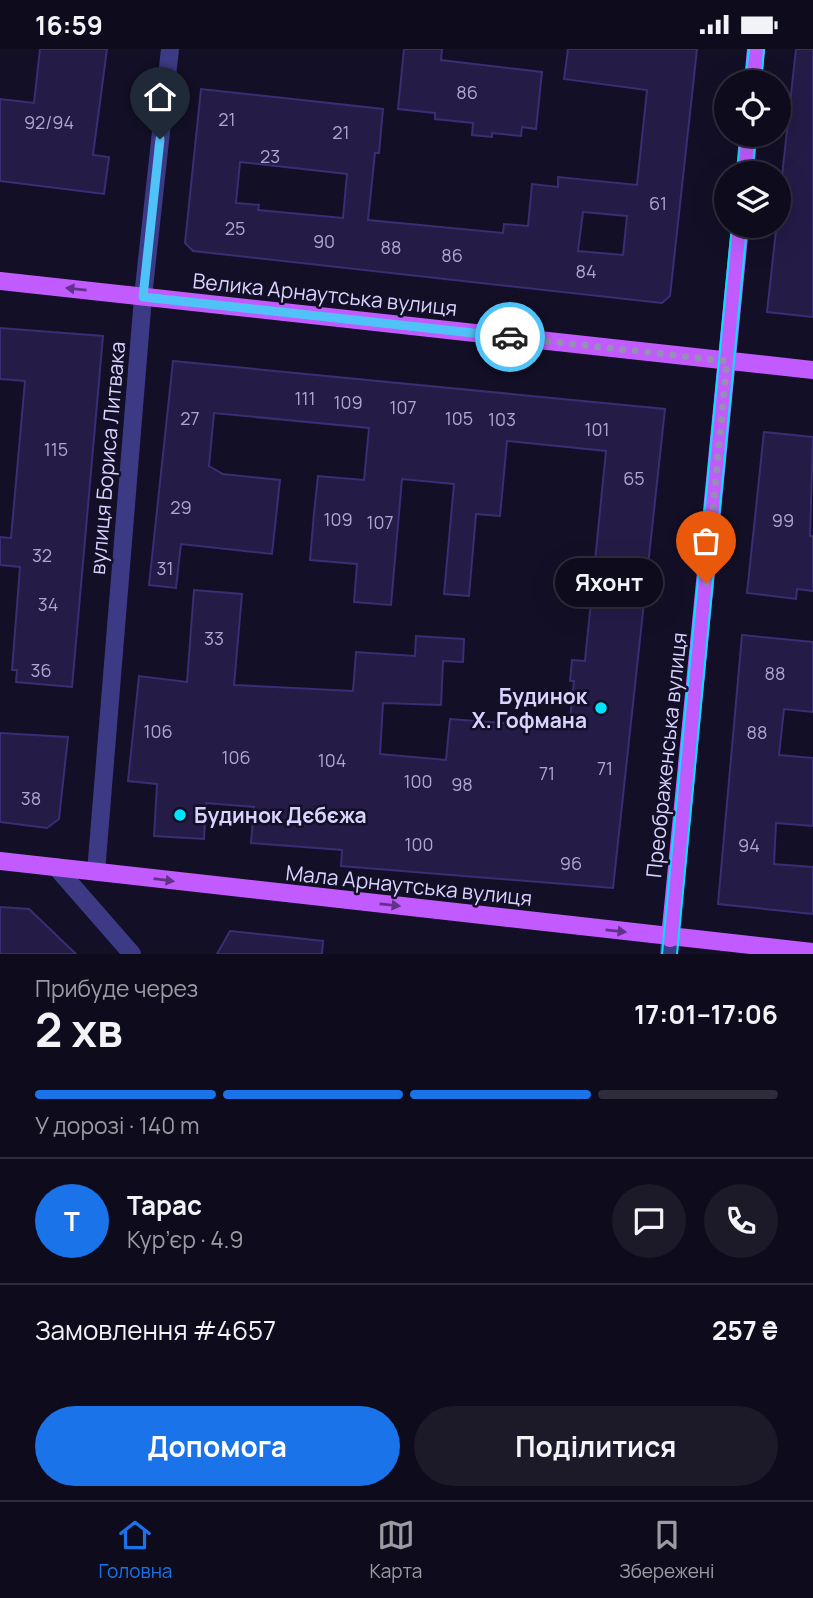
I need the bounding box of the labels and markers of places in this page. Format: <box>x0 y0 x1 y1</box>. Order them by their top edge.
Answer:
pin <box>130 67 190 139</box>
pin <box>676 511 736 583</box>
callout: Яхонт <box>556 559 664 607</box>
place label: Будинок Х. Гофмана <box>472 682 588 734</box>
marker: Будинок Х. Гофмана <box>593 700 609 716</box>
place label: Будинок Дєбєжа <box>194 801 367 829</box>
marker: Будинок Дєбєжа <box>172 807 188 823</box>

